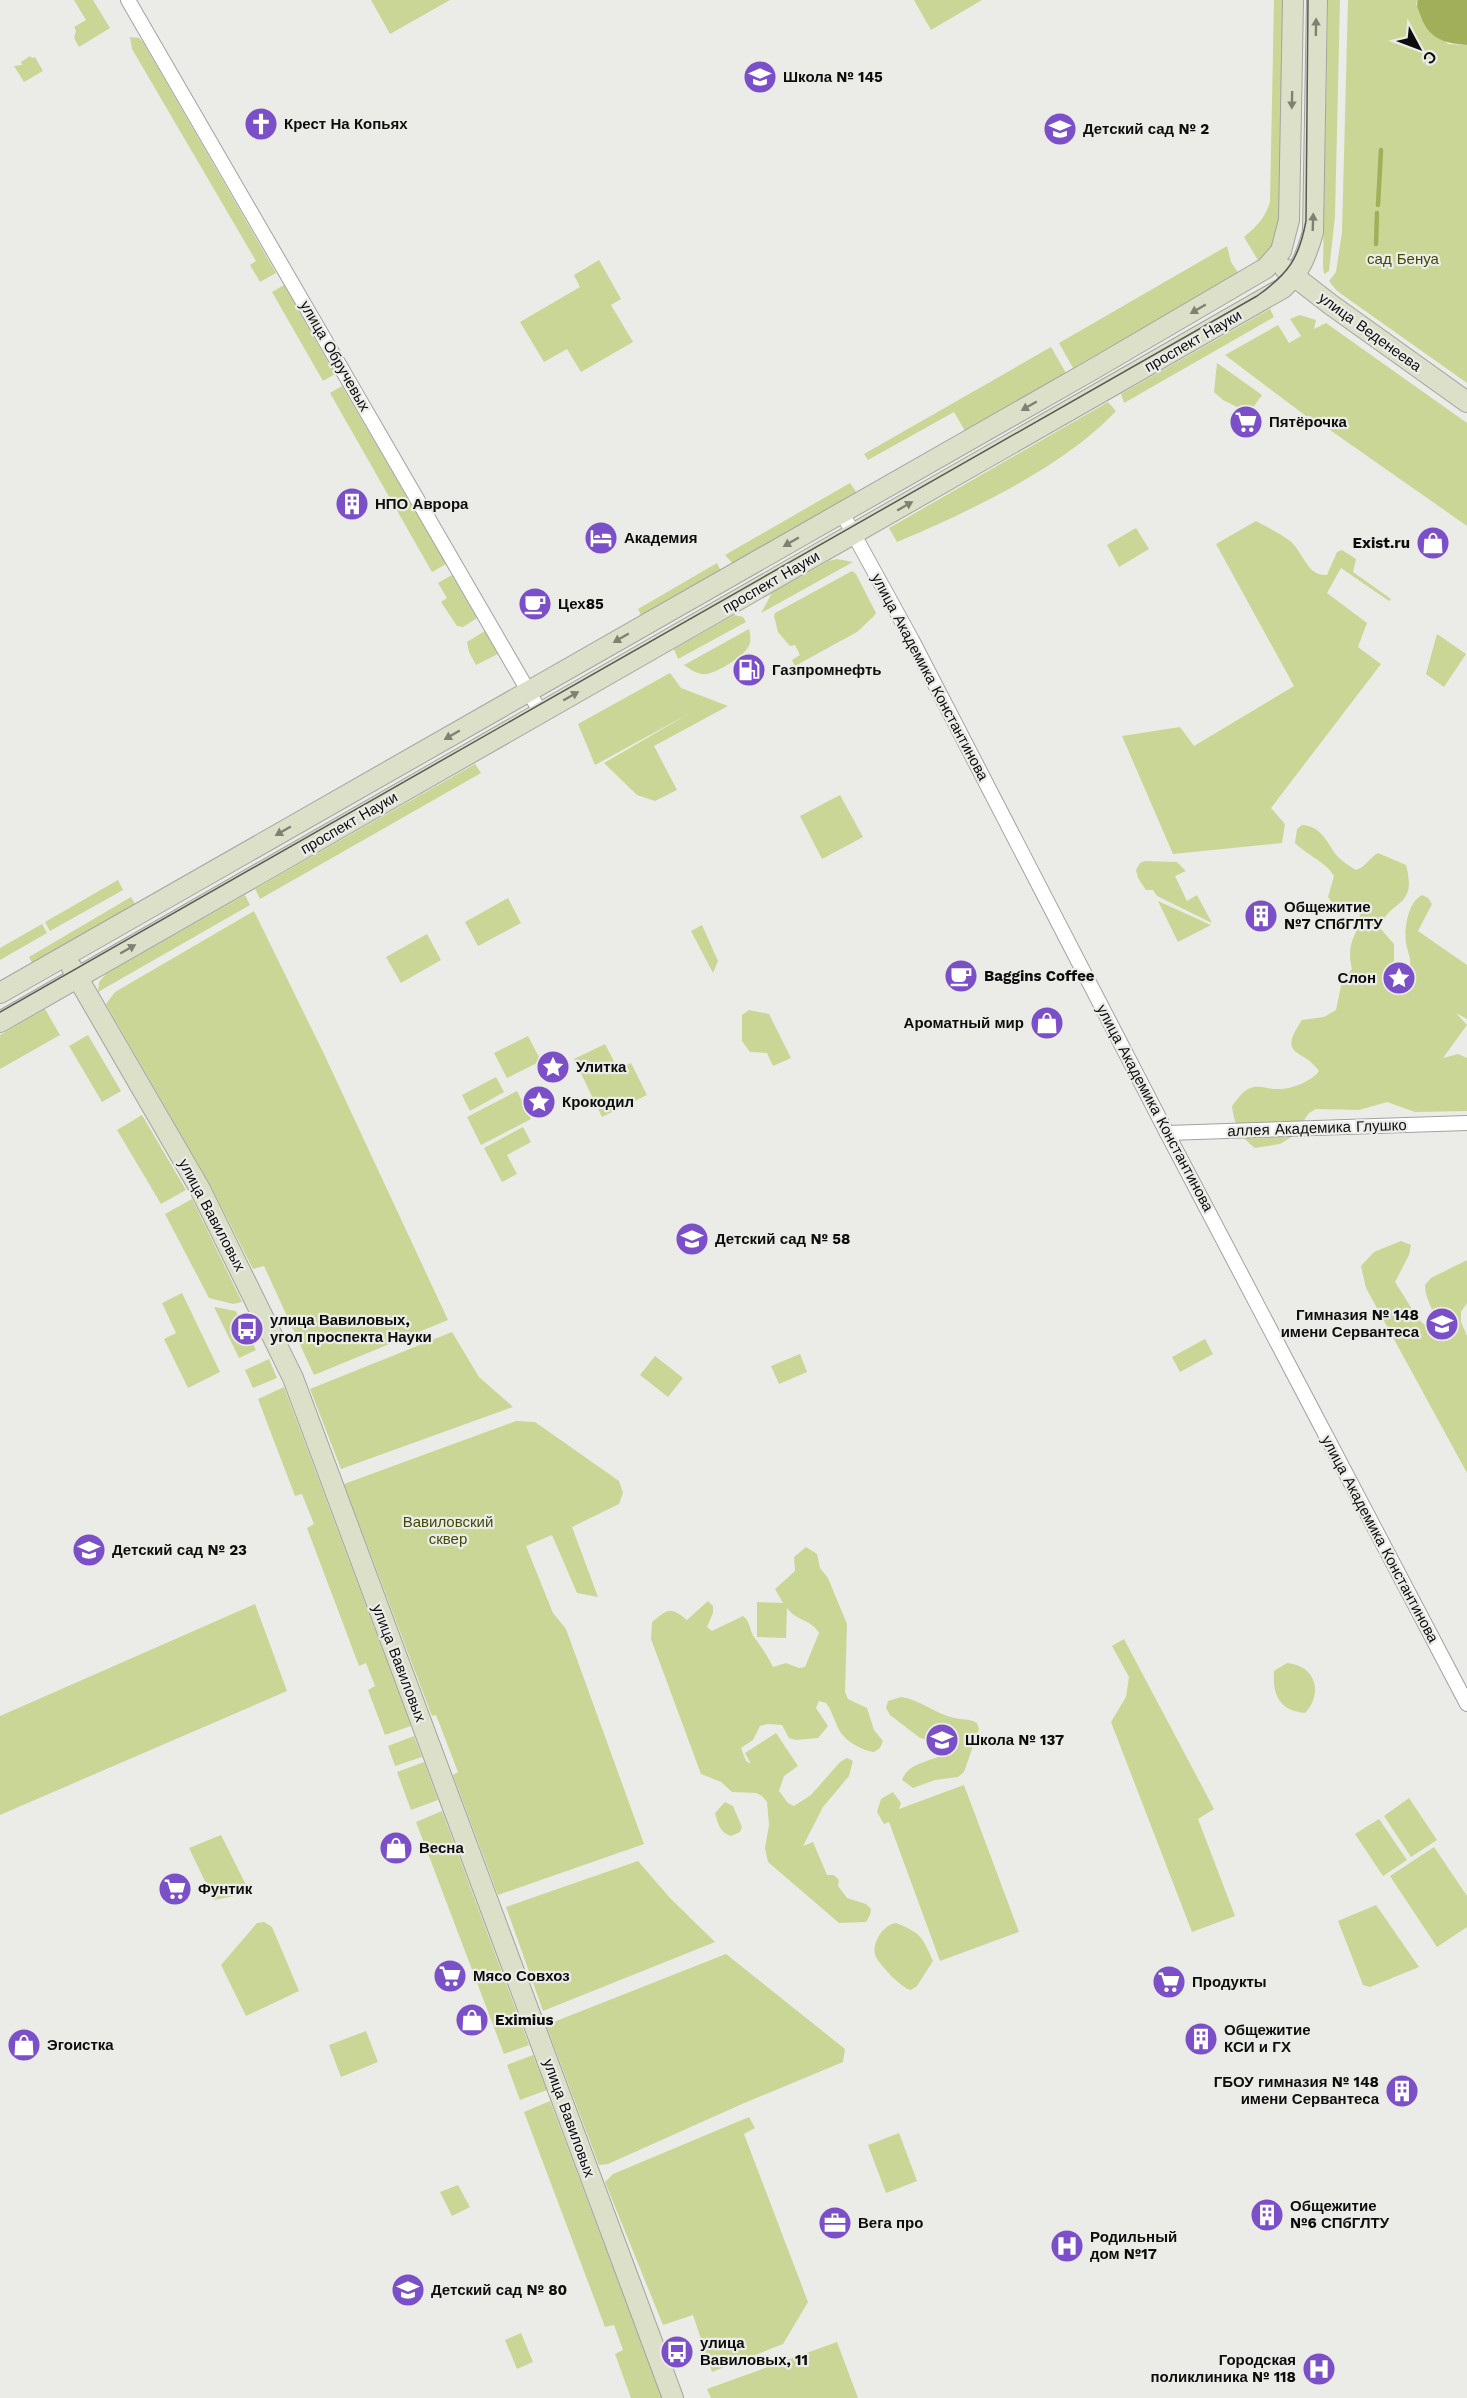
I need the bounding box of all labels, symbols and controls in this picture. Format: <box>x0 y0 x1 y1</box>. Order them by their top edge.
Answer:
one-way arrow <box>1311 18 1321 37</box>
north arrow <box>1389 18 1449 78</box>
text: С <box>1419 47 1441 68</box>
school or university icon: Школа № 145 <box>742 59 778 95</box>
place label: Школа № 145 <box>783 68 883 86</box>
one-way arrow <box>1287 91 1297 110</box>
church icon: Крест На Копьях <box>243 106 279 142</box>
school or university icon: Детский сад № 2 <box>1042 111 1078 147</box>
place label: Крест На Копьях <box>284 115 408 133</box>
place label: Детский сад № 2 <box>1083 120 1209 138</box>
one-way arrow <box>1308 213 1318 232</box>
park label: сад Бенуа <box>1367 250 1440 268</box>
street label: улица Веденеева <box>1315 289 1425 376</box>
street label: улица Обручевых <box>296 298 374 415</box>
one-way arrow <box>1190 303 1206 314</box>
street label: проспект Науки <box>1141 306 1245 376</box>
one-way arrow <box>1020 401 1037 411</box>
supermarket icon: Пятёрочка <box>1228 404 1264 440</box>
place label: Пятёрочка <box>1269 413 1347 431</box>
building icon: НПО Аврора <box>334 486 370 522</box>
place label: НПО Аврора <box>375 495 469 513</box>
one-way arrow <box>897 500 913 511</box>
hotel icon: Академия <box>583 520 619 556</box>
shop icon: Exist.ru <box>1415 525 1451 561</box>
place label: Академия <box>624 529 697 547</box>
place label: Exist.ru <box>1353 534 1410 552</box>
one-way arrow <box>783 536 799 547</box>
street label: проспект Науки <box>719 547 823 617</box>
street label: улица Академика Константинова <box>868 570 993 784</box>
cafe icon: Цех85 <box>517 586 553 622</box>
place label: Цех85 <box>558 595 604 613</box>
one-way arrow <box>613 633 630 643</box>
fuel station icon: Газпромнефть <box>731 652 767 688</box>
place label: Газпромнефть <box>772 661 881 679</box>
one-way arrow <box>563 691 580 701</box>
one-way arrow <box>443 730 460 740</box>
street label: проспект Науки <box>297 788 401 858</box>
one-way arrow <box>274 826 291 836</box>
building icon: Общежитие №7 СПбГЛТУ <box>1243 898 1279 934</box>
place label: Общежитие №7 СПбГЛТУ <box>1284 898 1383 933</box>
one-way arrow <box>120 944 137 954</box>
cafe icon: Baggins Coffee <box>943 958 979 994</box>
place icon: Слон <box>1381 960 1417 996</box>
place label: Baggins Coffee <box>984 967 1095 985</box>
place label: Слон <box>1338 969 1376 987</box>
street label: улица Академика Константинова <box>1093 1001 1218 1215</box>
shop icon: Ароматный мир <box>1029 1005 1065 1041</box>
place label: Ароматный мир <box>904 1014 1024 1032</box>
place icon: Улитка <box>535 1049 571 1085</box>
place label: Улитка <box>576 1058 627 1076</box>
place icon: Крокодил <box>521 1084 557 1120</box>
place label: Крокодил <box>562 1093 634 1111</box>
street label: аллея Академика Глушко <box>1227 1116 1407 1140</box>
street label: улица Вавиловых <box>175 1156 249 1275</box>
school or university icon: Детский сад № 58 <box>674 1221 710 1257</box>
place label: Детский сад № 58 <box>715 1230 850 1248</box>
place label: Гимназия № 148 имени Сервантеса <box>1281 1306 1420 1341</box>
school or university icon: Гимназия № 148 имени Сервантеса <box>1424 1306 1460 1342</box>
bus stop icon: улица Вавиловых, угол проспекта Науки <box>229 1311 265 1347</box>
place label: улица Вавиловых, угол проспекта Науки <box>270 1311 432 1346</box>
street label: улица Академика Константинова <box>1318 1432 1443 1646</box>
park label: Вавиловский сквер <box>403 1513 493 1548</box>
school or university icon: Детский сад № 23 <box>71 1532 107 1568</box>
place label: Детский сад № 23 <box>112 1541 247 1559</box>
street label: улица Вавиловых <box>368 1602 430 1725</box>
school or university icon: Школа № 137 <box>924 1722 960 1758</box>
place label: Школа № 137 <box>965 1731 1064 1749</box>
shop icon: Весна <box>378 1830 414 1866</box>
place label: Весна <box>419 1839 464 1857</box>
supermarket icon: Фунтик <box>157 1871 193 1907</box>
place label: Фунтик <box>198 1880 253 1898</box>
supermarket icon: Мясо Совхоз <box>432 1958 468 1994</box>
supermarket icon: Продукты <box>1151 1964 1187 2000</box>
place label: Мясо Совхоз <box>473 1967 570 1985</box>
place label: Продукты <box>1192 1973 1267 1991</box>
shop icon: Eximius <box>454 2002 490 2038</box>
place label: Eximius <box>495 2011 553 2029</box>
building icon: Общежитие КСИ и ГХ <box>1183 2021 1219 2057</box>
place label: Общежитие КСИ и ГХ <box>1224 2021 1311 2056</box>
shop icon: Эгоистка <box>6 2027 42 2063</box>
place label: Эгоистка <box>47 2036 114 2054</box>
street label: улица Вавиловых <box>539 2056 599 2180</box>
place label: ГБОУ гимназия № 148 имени Сервантеса <box>1214 2073 1380 2108</box>
building icon: ГБОУ гимназия № 148 имени Сервантеса <box>1384 2073 1420 2109</box>
building icon: Общежитие №6 СПбГЛТУ <box>1249 2197 1285 2233</box>
place label: Общежитие №6 СПбГЛТУ <box>1290 2197 1390 2232</box>
office icon: Вега про <box>817 2205 853 2241</box>
place label: Вега про <box>858 2214 923 2232</box>
hospital icon: Родильный дом №17 <box>1049 2228 1085 2264</box>
place label: Родильный дом №17 <box>1090 2228 1177 2263</box>
school or university icon: Детский сад № 80 <box>390 2272 426 2308</box>
place label: Детский сад № 80 <box>431 2281 567 2299</box>
bus stop icon: улица Вавиловых, 11 <box>659 2334 695 2370</box>
place label: улица Вавиловых, 11 <box>700 2334 808 2369</box>
place label: Городская поликлиника № 118 <box>1151 2351 1296 2386</box>
hospital icon: Городская поликлиника № 118 <box>1301 2351 1337 2387</box>

